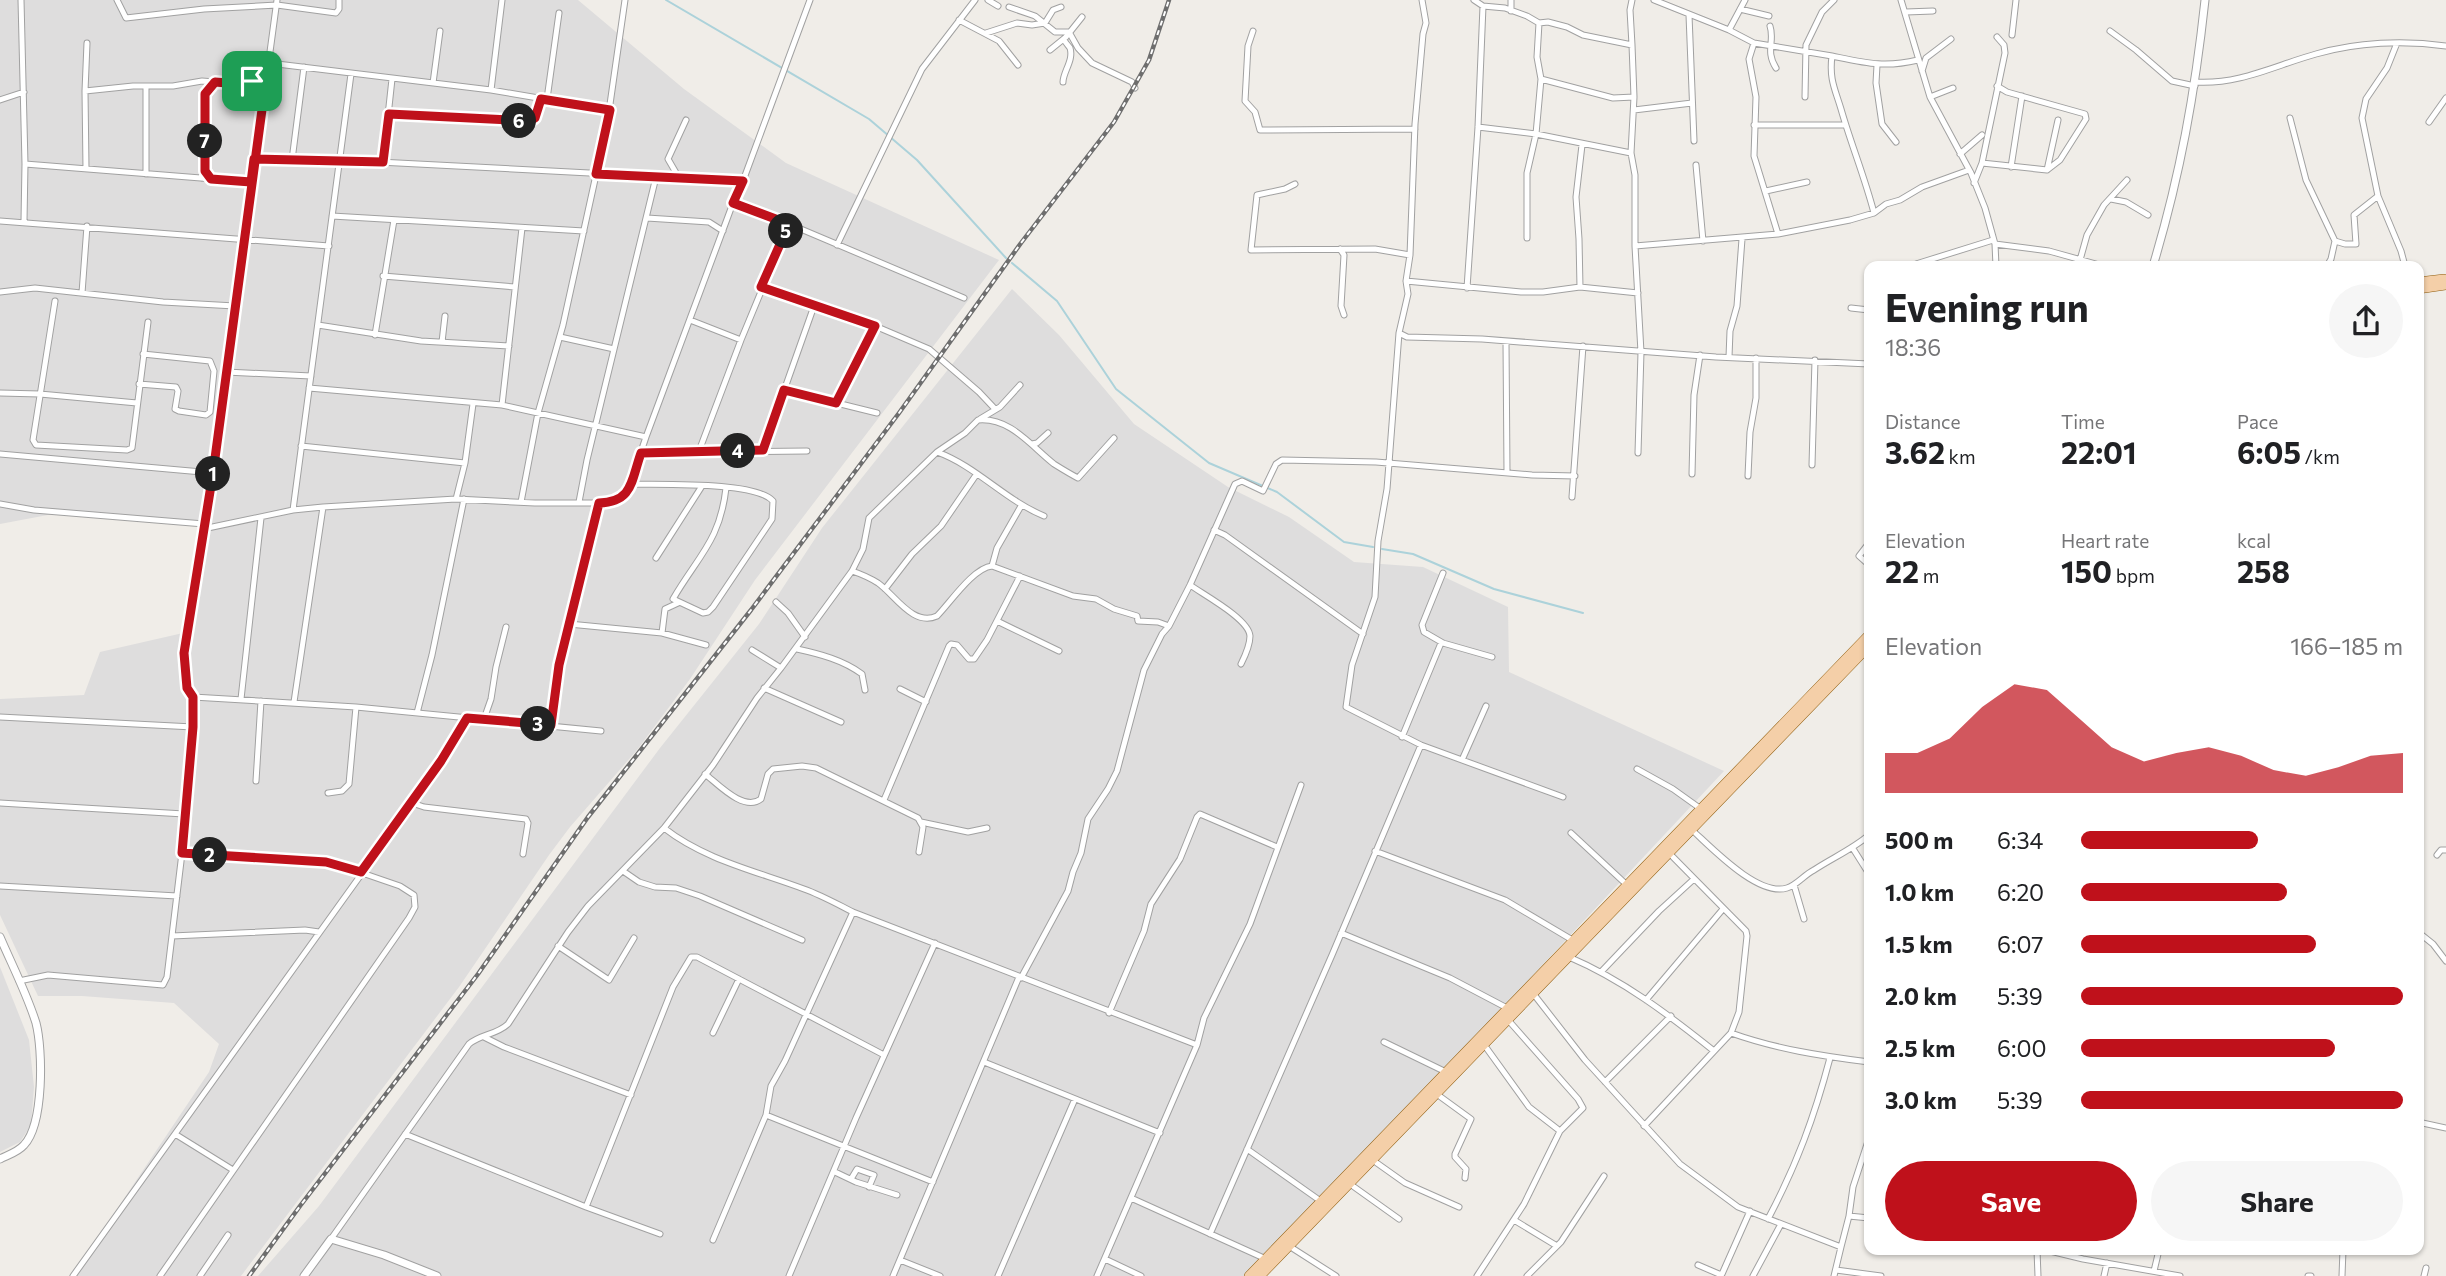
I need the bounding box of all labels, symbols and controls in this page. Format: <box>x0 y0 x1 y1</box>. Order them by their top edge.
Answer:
pin <box>222 51 282 111</box>
icon: arrive <box>233 62 271 100</box>
pin: 6 <box>502 104 536 138</box>
text: 6 <box>513 109 524 132</box>
pin: 7 <box>188 124 222 158</box>
text: 7 <box>199 129 210 152</box>
pin: 5 <box>768 214 804 248</box>
text: 5 <box>780 219 791 242</box>
text: Evening run <box>1885 283 2089 330</box>
button: share <box>2329 284 2403 358</box>
text: 18:36 <box>1885 333 1941 361</box>
text: Distance <box>1885 410 1961 433</box>
text: Time <box>2061 410 2105 433</box>
text: Pace <box>2237 410 2278 433</box>
text: 3.62 <box>1885 433 1945 470</box>
text: 22:01 <box>2061 433 2137 470</box>
text: 6:05 <box>2237 433 2301 470</box>
pin: 4 <box>720 434 756 468</box>
text: 4 <box>732 439 743 462</box>
text: km <box>1945 445 1976 468</box>
text: /km <box>2301 445 2340 468</box>
pin: 1 <box>196 456 230 491</box>
text: 1 <box>208 462 217 485</box>
text: Elevation <box>1885 529 1965 552</box>
text: Heart rate <box>2061 529 2149 552</box>
text: kcal <box>2237 529 2271 552</box>
text: 22 <box>1885 552 1919 589</box>
text: 150 <box>2061 552 2112 589</box>
text: 258 <box>2237 552 2290 589</box>
text: m <box>1919 564 1939 587</box>
text: bpm <box>2112 564 2155 587</box>
text: Elevation <box>1885 632 1982 660</box>
text: 166–185 m <box>2290 632 2403 660</box>
pin: 3 <box>520 706 556 742</box>
text: 3 <box>532 712 543 735</box>
text: 500 m <box>1885 826 1953 854</box>
text: 6:34 <box>1997 826 2043 854</box>
pin: 2 <box>192 838 228 872</box>
text: 2 <box>204 843 215 866</box>
text: 1.0 km <box>1885 878 1954 906</box>
text: 6:20 <box>1997 878 2044 906</box>
text: 1.5 km <box>1885 930 1953 958</box>
text: 6:07 <box>1997 930 2043 958</box>
text: 2.0 km <box>1885 982 1957 1010</box>
text: 5:39 <box>1997 982 2043 1010</box>
text: 2.5 km <box>1885 1034 1955 1062</box>
text: 6:00 <box>1997 1034 2046 1062</box>
text: 3.0 km <box>1885 1086 1957 1114</box>
text: 5:39 <box>1997 1086 2043 1114</box>
button: Save <box>1885 1161 2137 1241</box>
button: Share <box>2151 1161 2403 1241</box>

